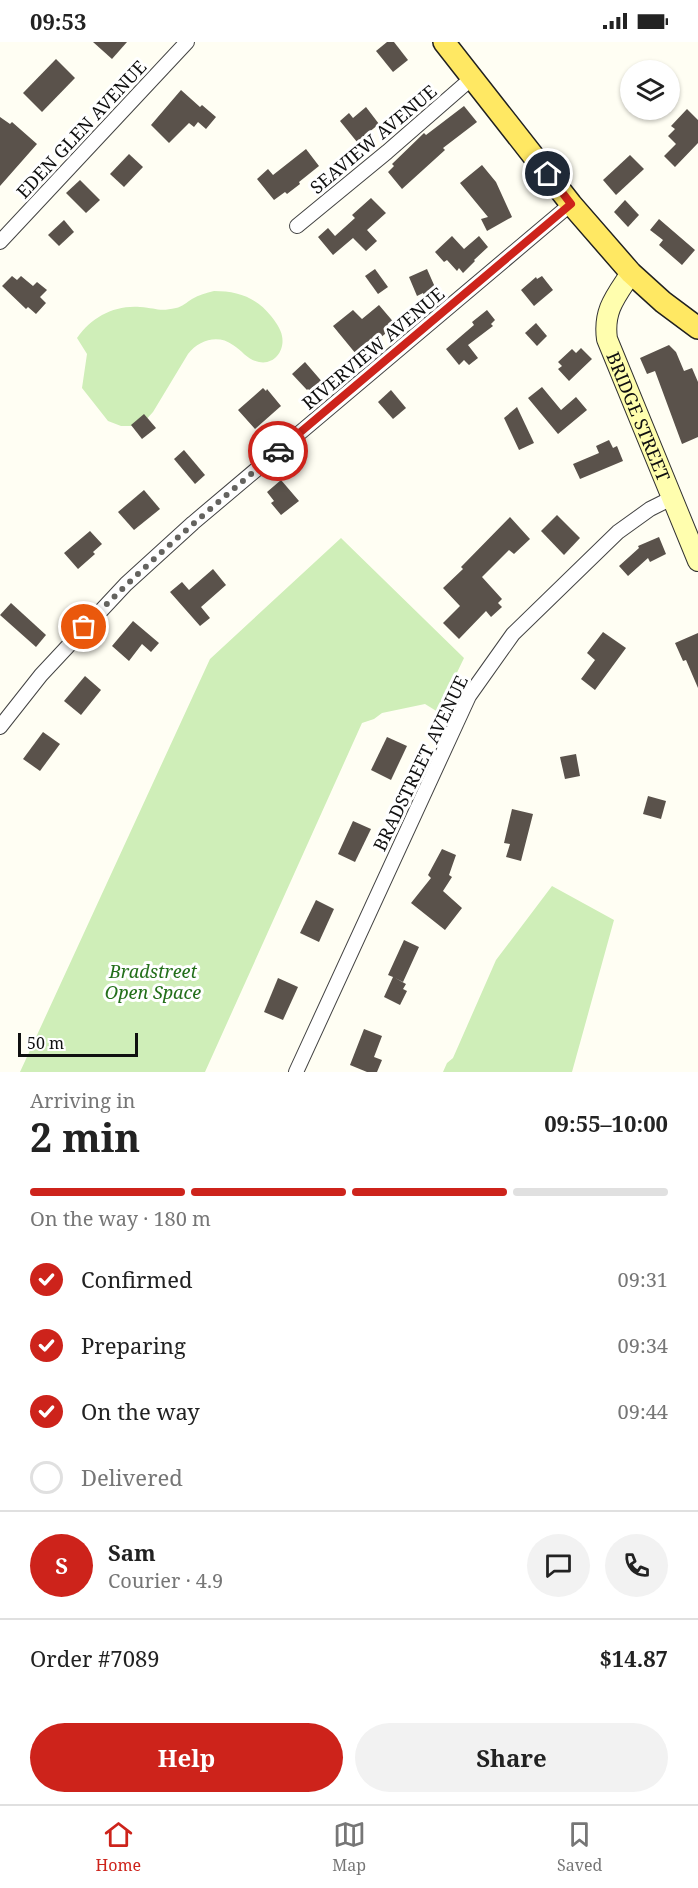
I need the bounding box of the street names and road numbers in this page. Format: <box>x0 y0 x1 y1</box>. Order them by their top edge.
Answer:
street label: EDEN GLEN AVENUE <box>11 55 151 203</box>
street label: SEAVIEW AVENUE <box>305 79 441 199</box>
street label: RIVERVIEW AVENUE <box>297 281 449 415</box>
street label: BRIDGE STREET <box>601 348 676 485</box>
street label: BRADSTREET AVENUE <box>367 671 473 855</box>

